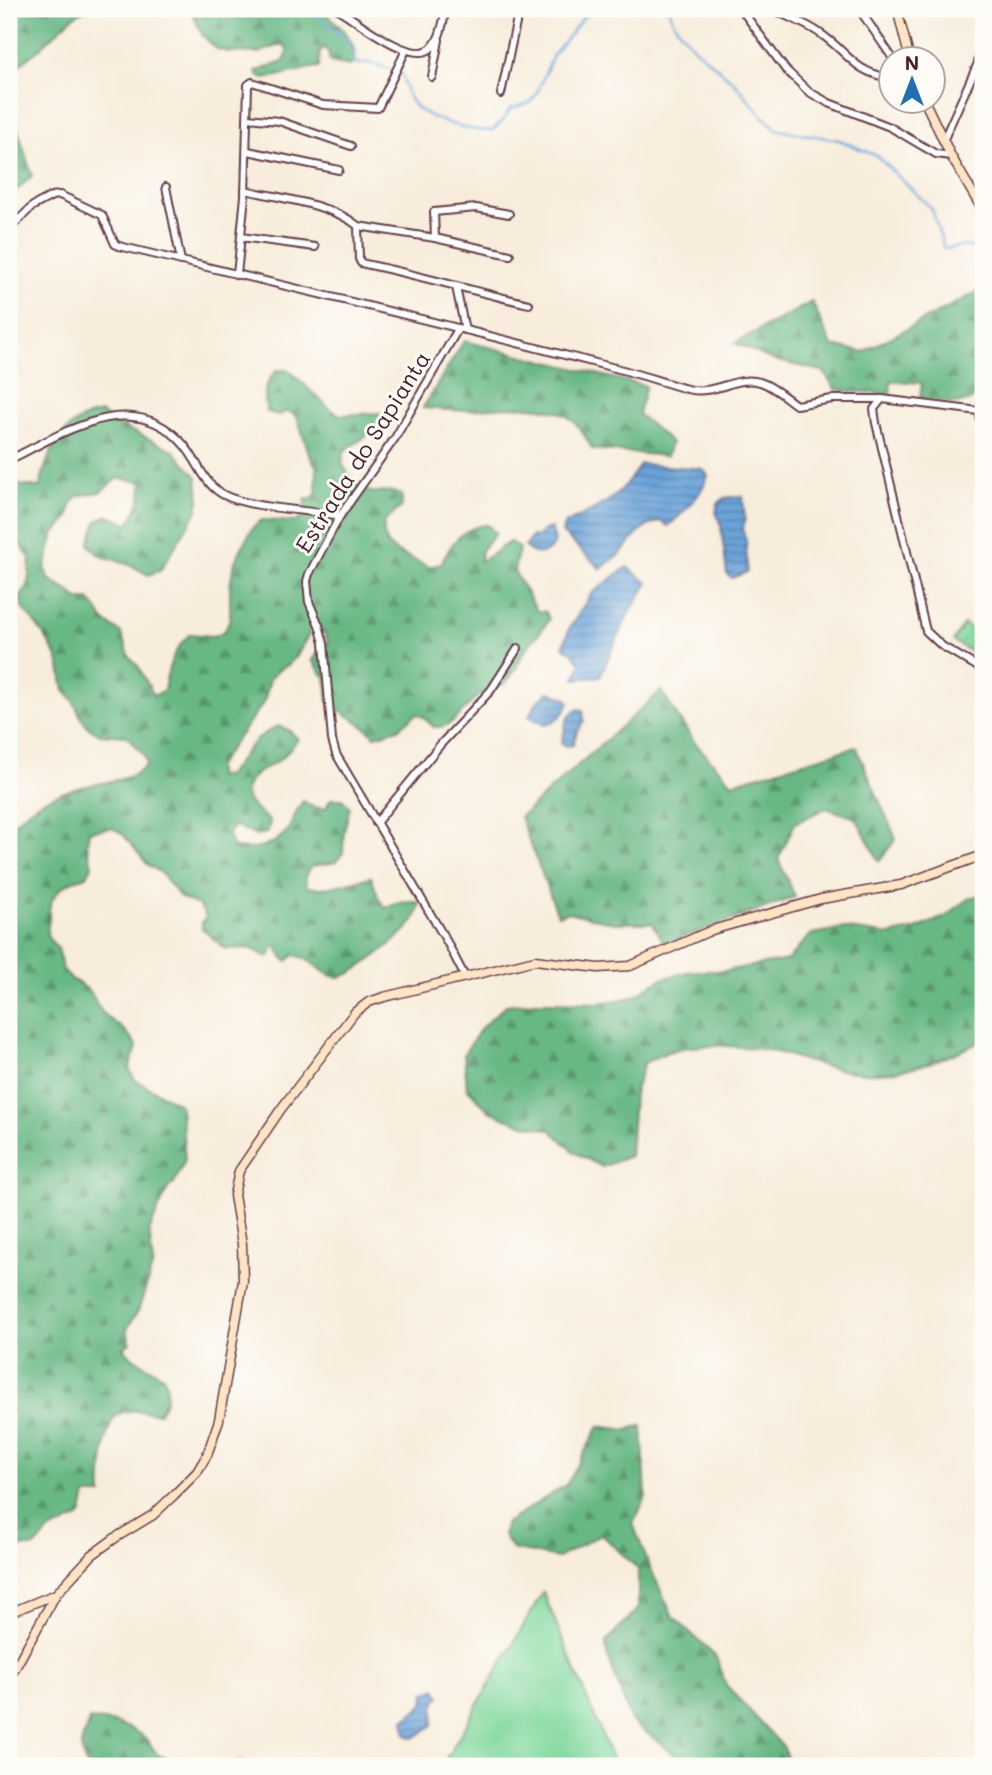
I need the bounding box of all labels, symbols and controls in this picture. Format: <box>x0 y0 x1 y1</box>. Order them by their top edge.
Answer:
north arrow <box>876 46 946 116</box>
text: N <box>905 50 919 75</box>
street label: Estrada do Sapianta <box>288 345 436 558</box>

